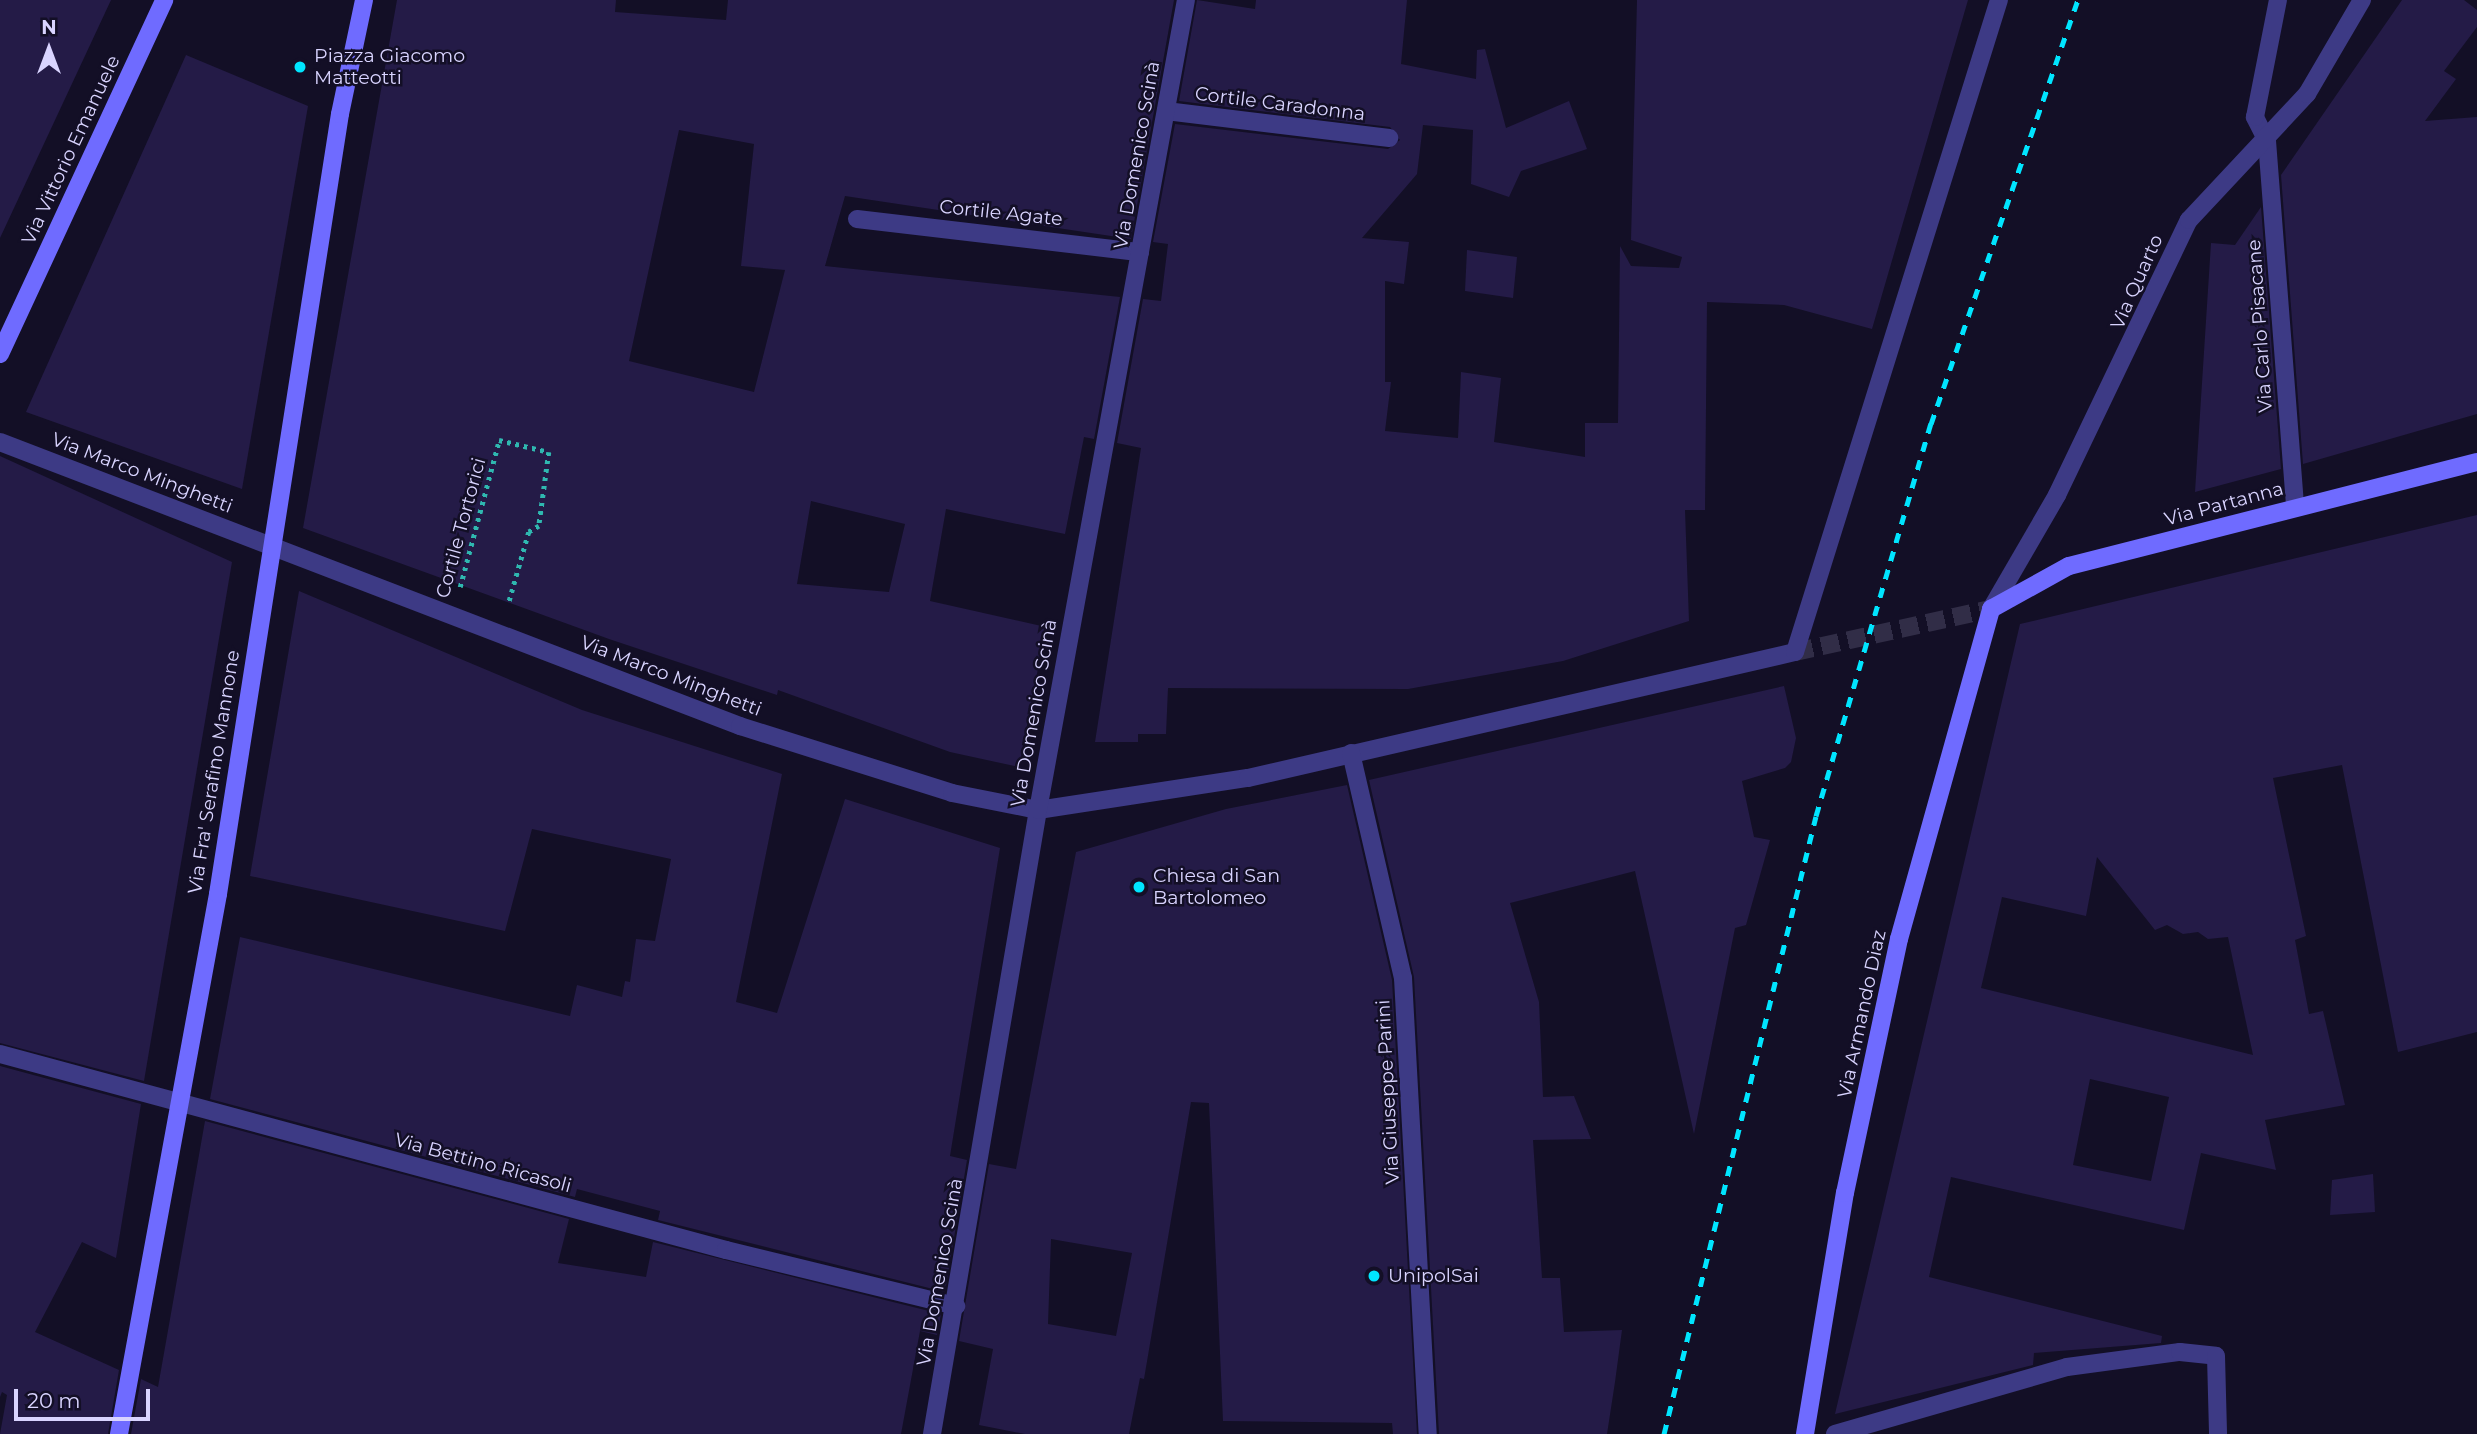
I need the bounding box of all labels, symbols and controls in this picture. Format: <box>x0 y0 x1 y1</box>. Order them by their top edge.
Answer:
north arrow <box>14 14 84 84</box>
text: N <box>41 16 57 39</box>
place label: Piazza Giacomo Matteotti <box>314 45 465 89</box>
street label: Via Vittorio Emanuele <box>17 52 125 248</box>
marker: Piazza Giacomo Matteotti <box>292 59 308 75</box>
street label: Via Domenico Scinà <box>1109 59 1165 251</box>
street label: Cortile Caradonna <box>1193 82 1367 126</box>
street label: Cortile Agate <box>938 195 1064 231</box>
street label: Via Quarto <box>2106 231 2168 333</box>
street label: Via Carlo Pisacane <box>2243 239 2277 413</box>
street label: Via Marco Minghetti <box>48 428 236 518</box>
street label: Cortile Tortorici <box>431 455 491 601</box>
street label: Via Partanna <box>2162 477 2286 531</box>
street label: Via Domenico Scinà <box>1006 617 1062 809</box>
street label: Via Marco Minghetti <box>577 631 765 721</box>
street label: Via Fra' Serafino Mannone <box>183 648 245 896</box>
place label: Chiesa di San Bartolomeo <box>1153 865 1280 909</box>
marker: Chiesa di San Bartolomeo <box>1131 879 1147 895</box>
street label: Via Armando Diaz <box>1833 928 1891 1100</box>
street label: Via Giuseppe Parini <box>1372 999 1404 1185</box>
street label: Via Bettino Ricasoli <box>392 1128 574 1198</box>
street label: Via Domenico Scinà <box>912 1176 968 1368</box>
place label: UnipolSai <box>1388 1265 1479 1287</box>
marker: UnipolSai <box>1366 1268 1382 1284</box>
scale bar <box>18 1374 154 1418</box>
text: 20 m <box>27 1388 81 1413</box>

